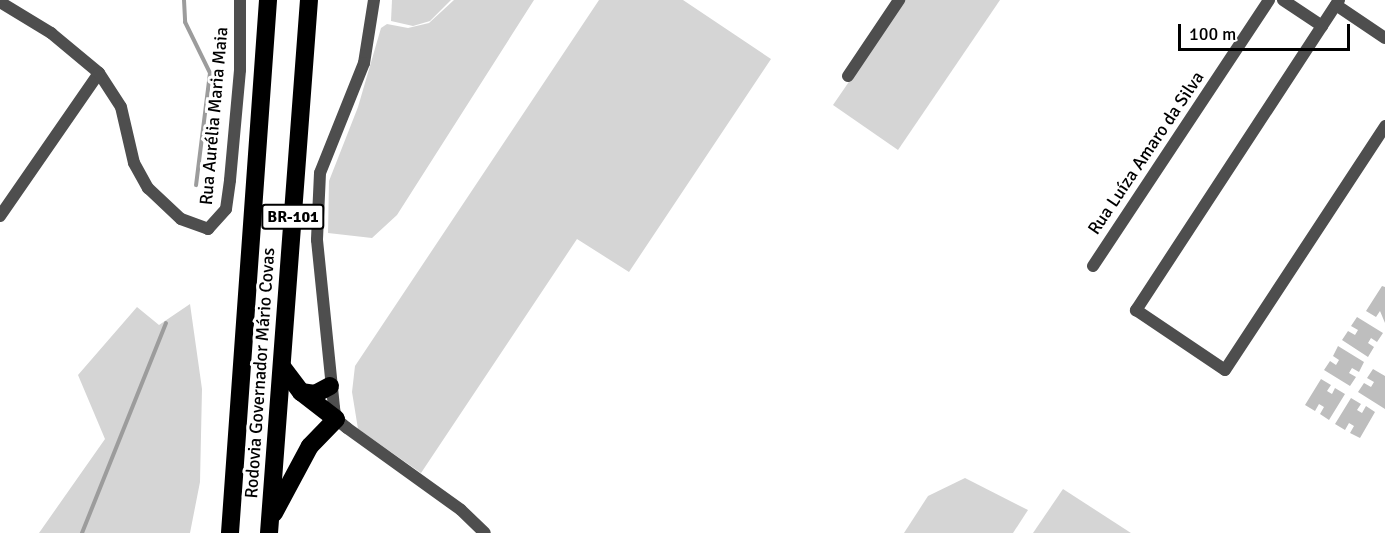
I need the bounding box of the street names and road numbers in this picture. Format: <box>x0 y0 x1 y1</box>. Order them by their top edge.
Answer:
street label: Rua Aurélia Maria Maia <box>195 26 233 206</box>
street label: Rua Luíza Amaro da Silva <box>1083 67 1209 239</box>
road number: BR-101 <box>260 204 326 230</box>
street label: Rodovia Governador Mário Covas <box>240 247 280 499</box>

